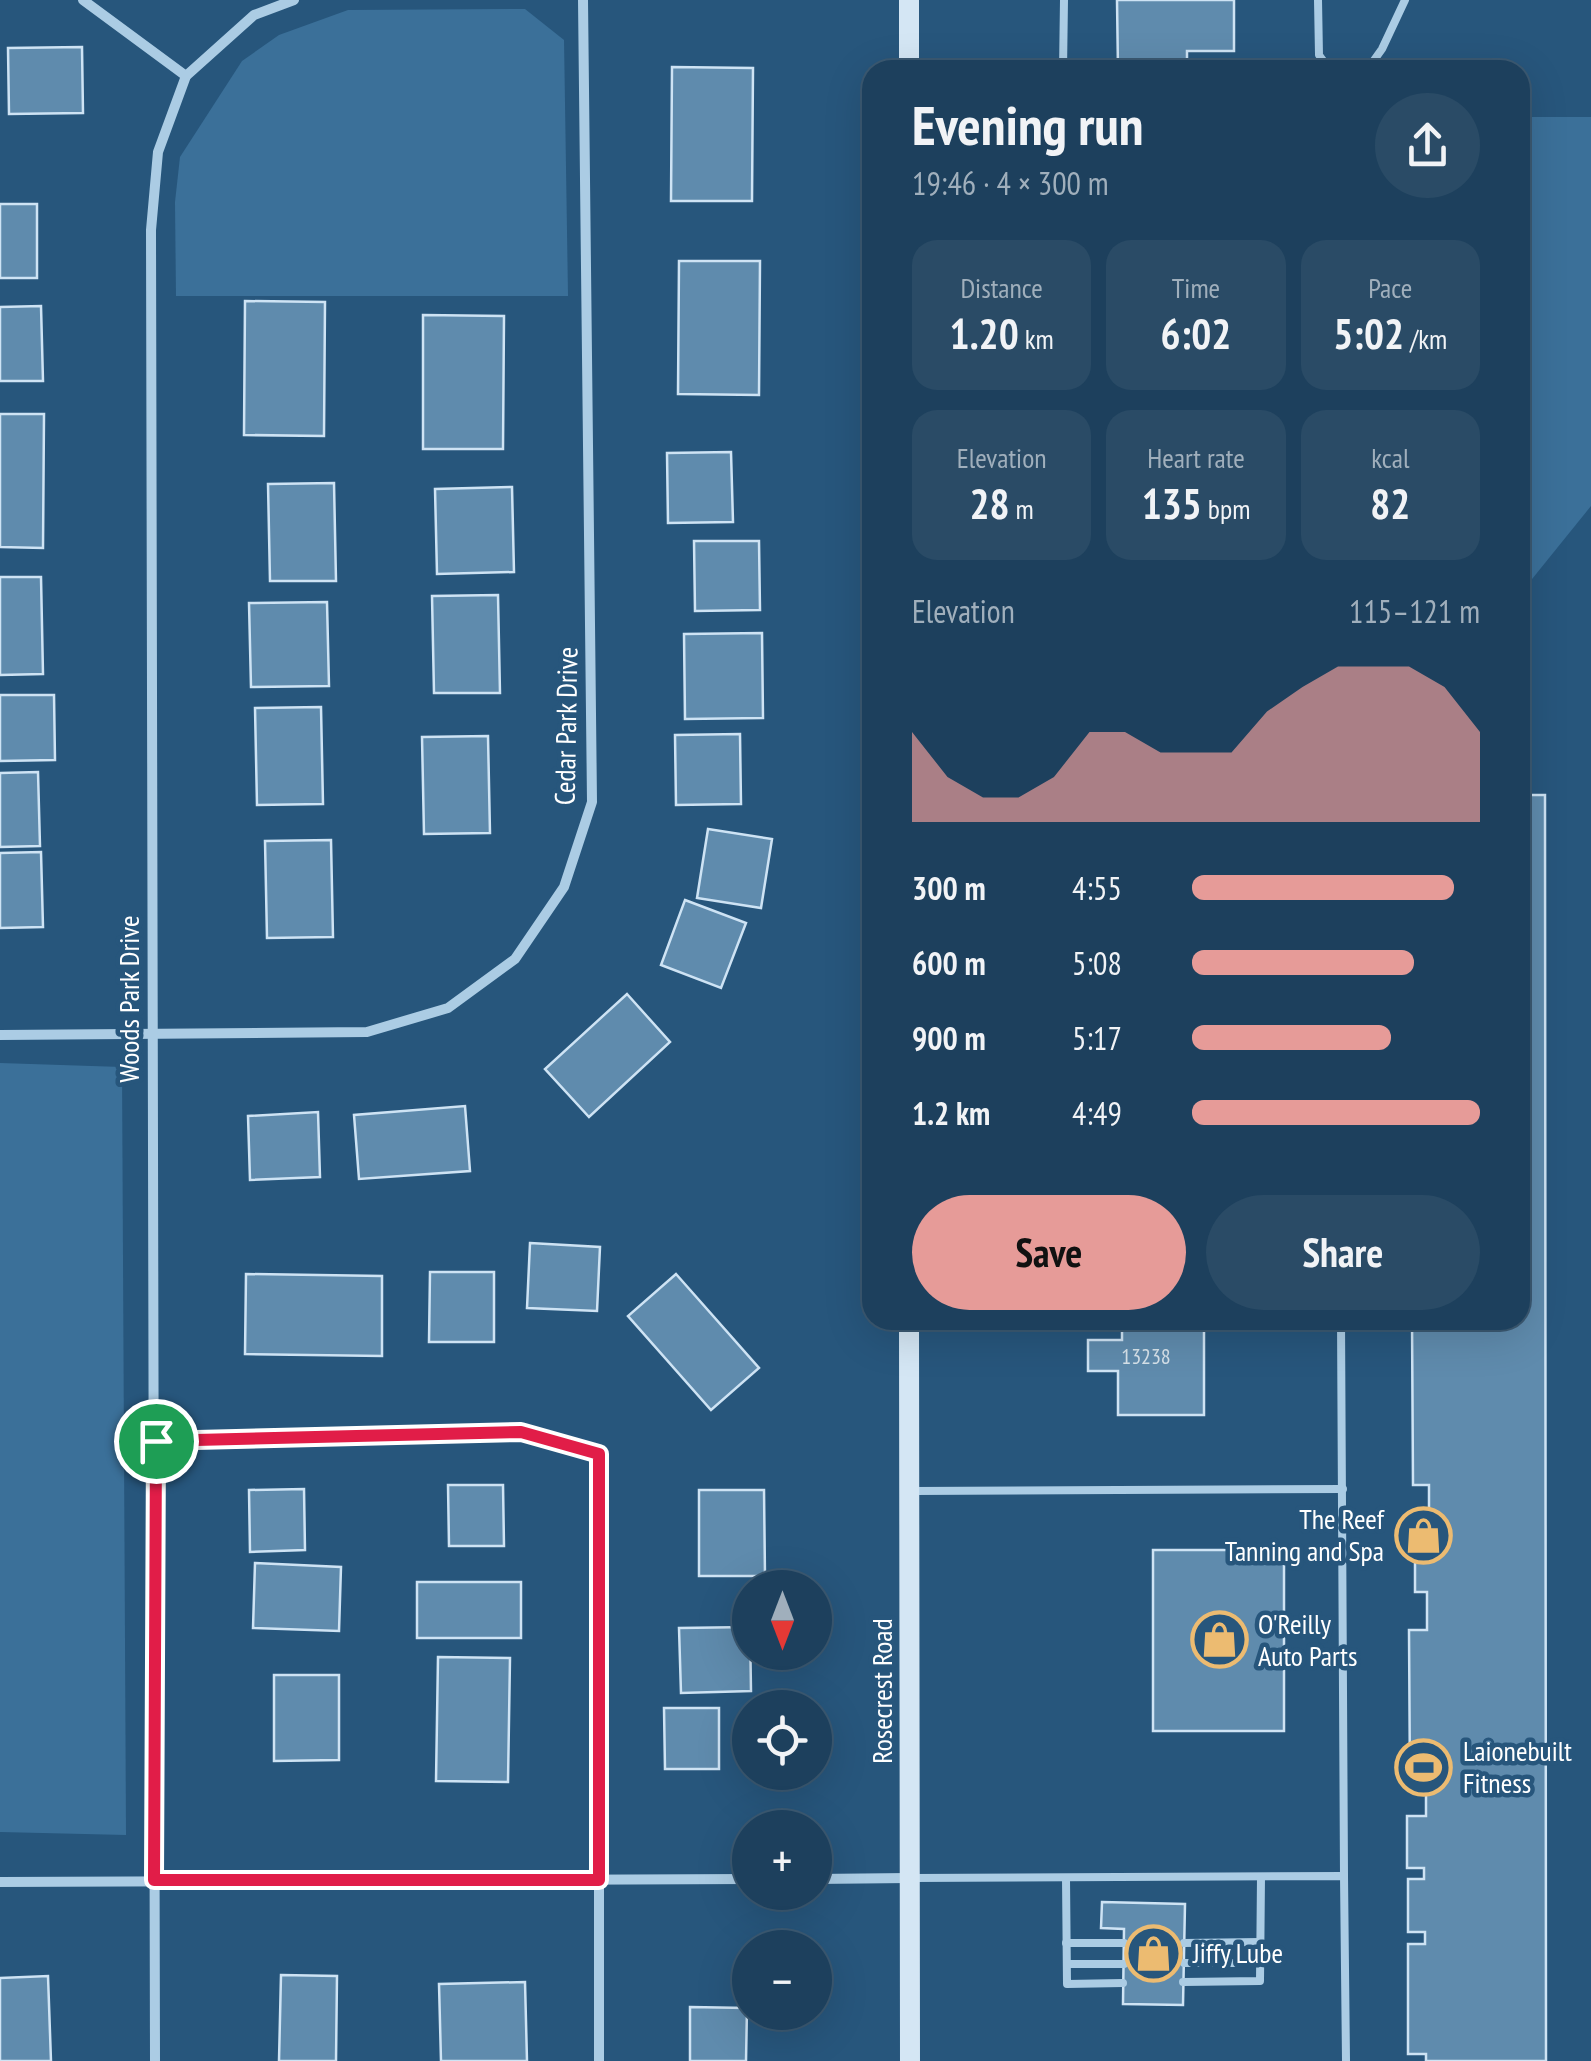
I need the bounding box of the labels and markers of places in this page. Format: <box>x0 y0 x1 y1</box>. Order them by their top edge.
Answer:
pin <box>114 1399 199 1484</box>
place label: The Reef Tanning and Spa <box>1225 1500 1386 1569</box>
shop icon: The Reef Tanning and Spa <box>1393 1505 1453 1565</box>
place label: O'Reilly Auto Parts <box>1258 1605 1358 1674</box>
shop icon: O'Reilly Auto Parts <box>1189 1610 1249 1670</box>
place label: Laionebuilt Fitness <box>1463 1732 1572 1801</box>
sports icon: Laionebuilt Fitness <box>1394 1737 1454 1797</box>
shop icon: Jiffy Lube <box>1124 1923 1184 1983</box>
place label: Jiffy Lube <box>1192 1934 1283 1971</box>

